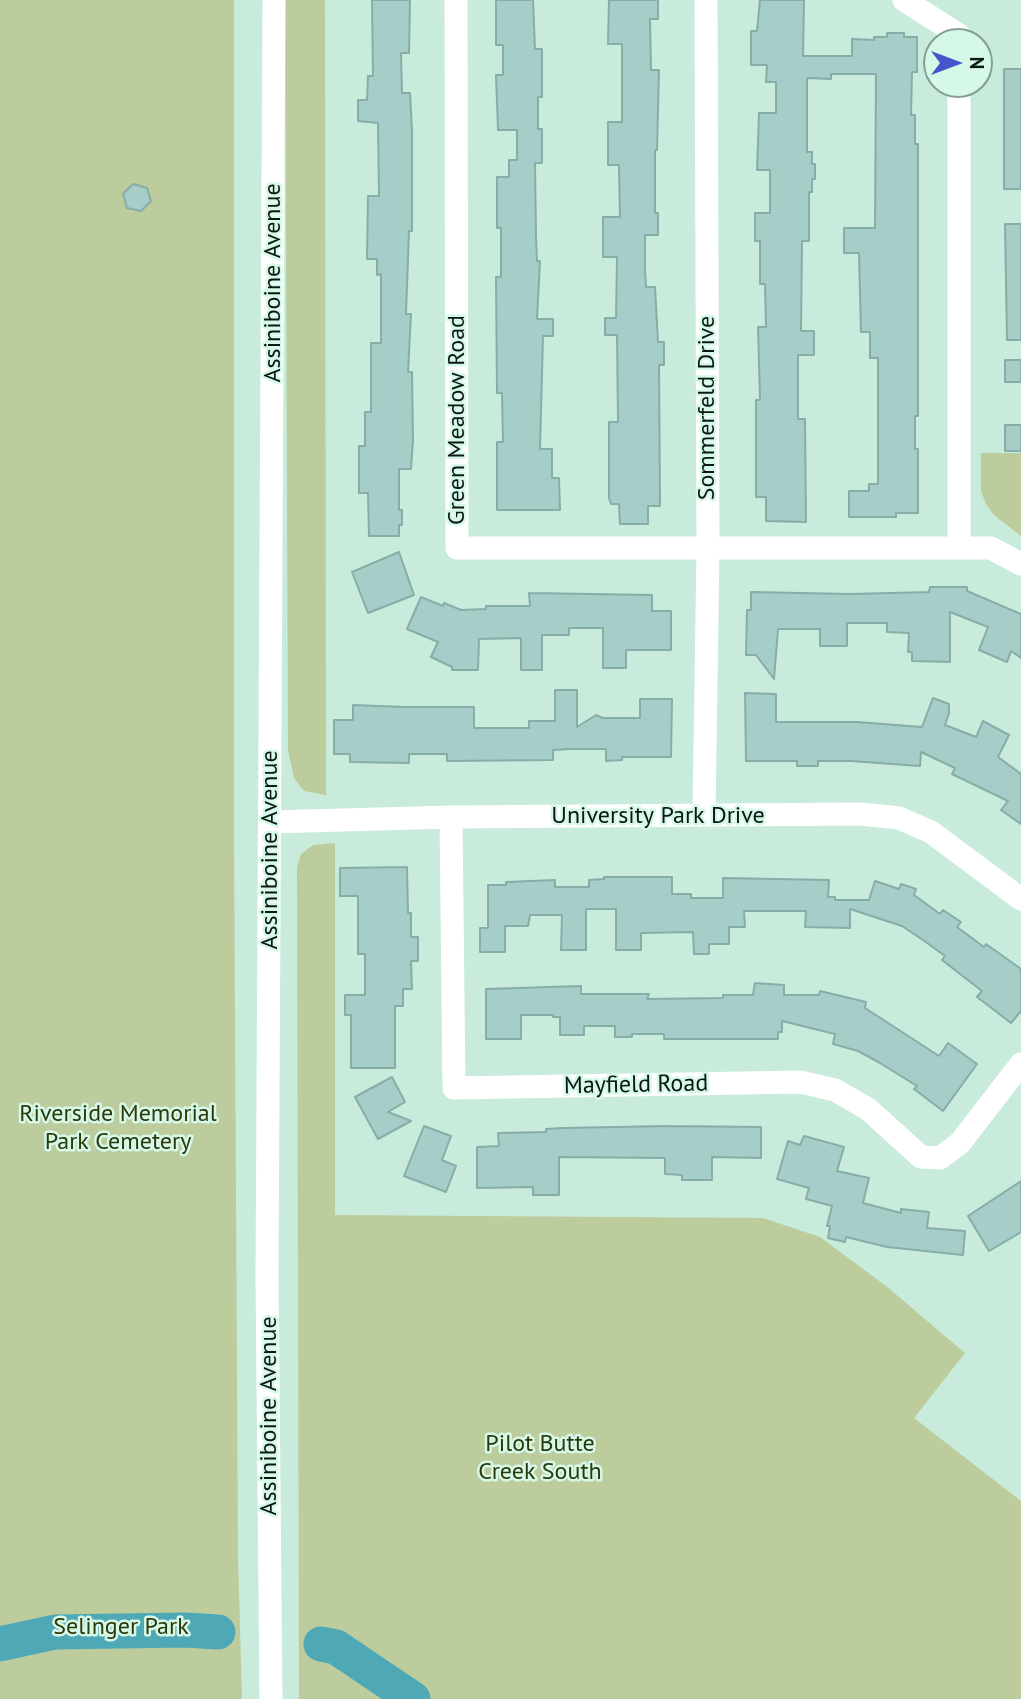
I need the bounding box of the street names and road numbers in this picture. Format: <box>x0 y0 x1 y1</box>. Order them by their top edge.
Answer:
street label: Assiniboine Avenue <box>259 183 287 383</box>
street label: Green Meadow Road <box>443 315 471 525</box>
street label: Sommerfeld Drive <box>693 316 721 500</box>
street label: Assiniboine Avenue <box>256 750 284 950</box>
street label: University Park Drive <box>551 802 765 830</box>
street label: Mayfield Road <box>564 1069 708 1101</box>
street label: Assiniboine Avenue <box>255 1316 283 1516</box>

